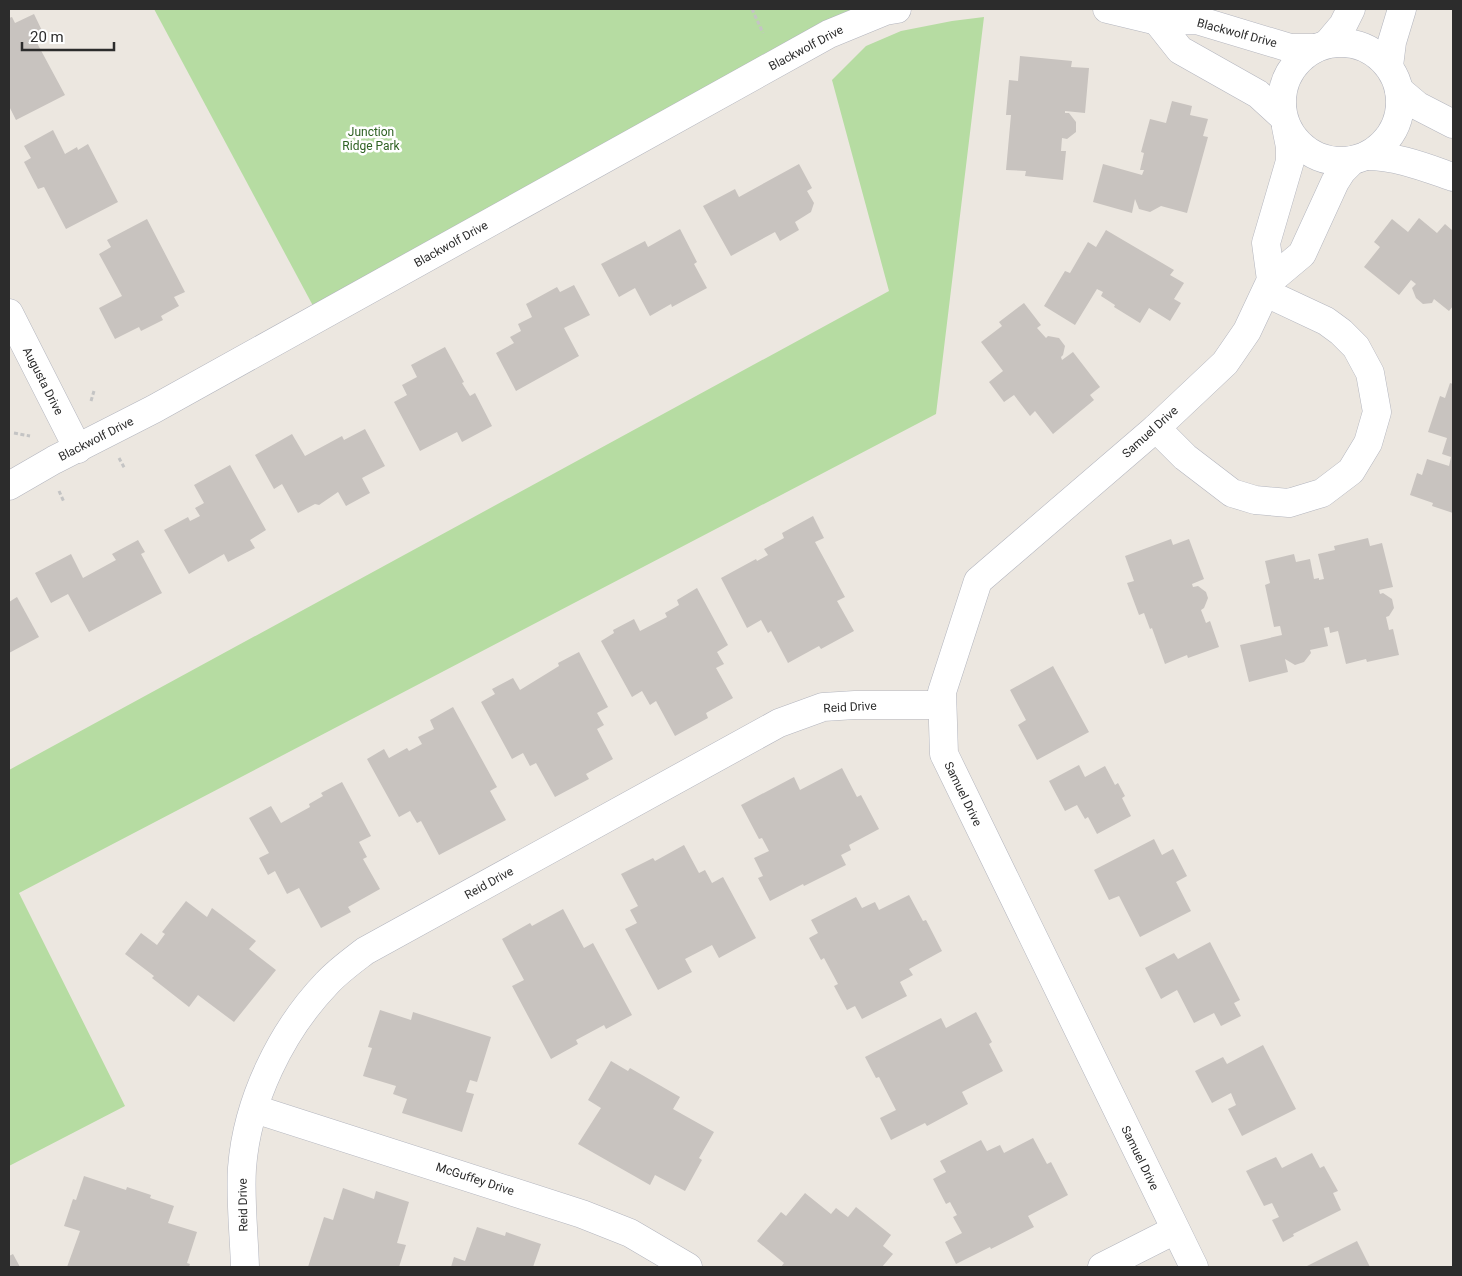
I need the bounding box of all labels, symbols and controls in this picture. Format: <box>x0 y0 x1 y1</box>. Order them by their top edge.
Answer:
street label: Blackwolf Drive <box>1196 16 1278 50</box>
scale bar <box>22 20 115 52</box>
street label: Blackwolf Drive <box>766 23 846 73</box>
text: 20 m <box>30 28 64 46</box>
park label: Junction Ridge Park <box>342 125 401 153</box>
street label: Blackwolf Drive <box>412 218 490 270</box>
street label: Augusta Drive <box>20 345 66 417</box>
street label: Samuel Drive <box>1119 403 1181 461</box>
street label: Blackwolf Drive <box>56 414 136 464</box>
street label: Reid Drive <box>823 699 877 715</box>
street label: Samuel Drive <box>941 759 985 829</box>
street label: Reid Drive <box>462 864 516 902</box>
street label: Samuel Drive <box>1118 1123 1162 1193</box>
street label: McGuffey Drive <box>434 1160 516 1198</box>
street label: Reid Drive <box>236 1178 250 1232</box>

